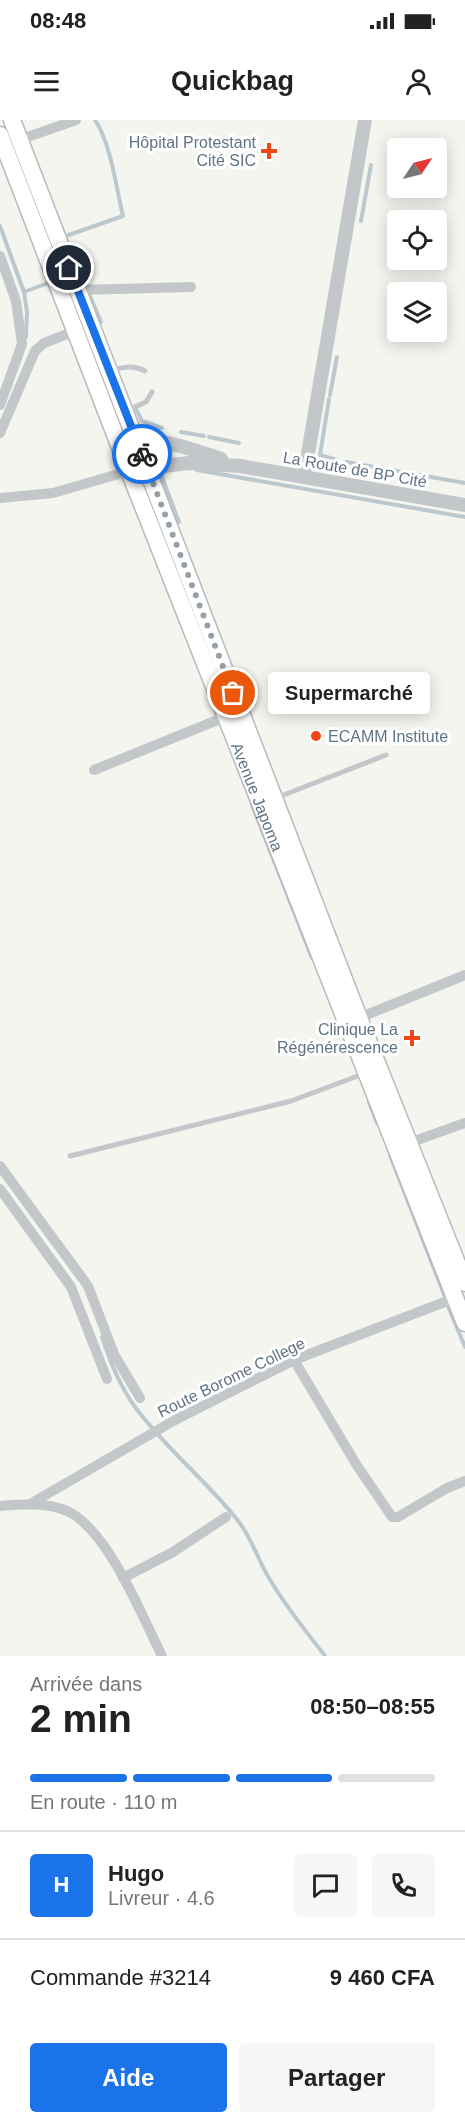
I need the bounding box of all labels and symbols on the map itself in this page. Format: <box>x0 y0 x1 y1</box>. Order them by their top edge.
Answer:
place label: Hôpital Protestant Cité SIC <box>129 134 257 169</box>
north arrow <box>387 138 447 198</box>
marker: Hôpital Protestant Cité SIC <box>260 142 278 160</box>
pin <box>43 242 94 293</box>
courier <box>112 424 172 484</box>
street label: La Route de BP Cité <box>282 448 428 491</box>
pin <box>207 667 258 718</box>
callout: Supermarché <box>269 672 431 714</box>
place label: ECAMM Institute <box>328 728 448 745</box>
marker: ECAMM Institute <box>309 729 323 743</box>
street label: Avenue Japoma <box>228 740 286 854</box>
place label: Clinique La Régénérescence <box>277 1021 398 1056</box>
marker: Clinique La Régénérescence <box>403 1029 421 1047</box>
street label: Route Borome College <box>155 1334 308 1421</box>

